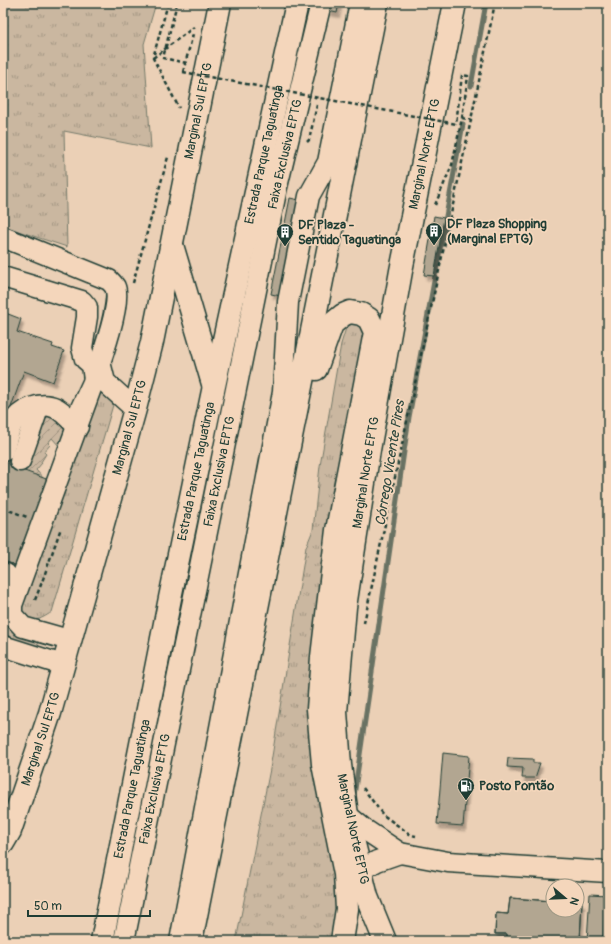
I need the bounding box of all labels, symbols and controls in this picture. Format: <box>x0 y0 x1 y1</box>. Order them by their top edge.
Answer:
street label: Marginal Sul EPTG <box>181 61 216 161</box>
street label: Estrada Parque Taguatinga <box>241 84 287 225</box>
street label: Marginal Norte EPTG <box>406 97 444 211</box>
street label: Faixa Exclusiva EPTG <box>265 98 306 211</box>
place label: DF Plaza Shopping (Marginal EPTG) <box>447 216 547 247</box>
place label: DF Plaza - Sentido Taguatinga <box>298 217 401 248</box>
building icon: DF Plaza Shopping (Marginal EPTG) <box>424 221 444 246</box>
building icon: DF Plaza - Sentido Taguatinga <box>275 222 295 247</box>
street label: Marginal Sul EPTG <box>109 378 150 477</box>
water label: Córrego Vicente Pires <box>372 397 409 527</box>
street label: Estrada Parque Taguatinga <box>174 400 219 542</box>
street label: Faixa Exclusiva EPTG <box>200 415 238 528</box>
street label: Marginal Norte EPTG <box>349 415 383 530</box>
street label: Marginal Sul EPTG <box>18 690 64 788</box>
street label: Estrada Parque Taguatinga <box>111 718 154 860</box>
street label: Faixa Exclusiva EPTG <box>136 732 174 846</box>
street label: Marginal Norte EPTG <box>333 772 373 886</box>
fuel station icon: Posto Pontão <box>456 776 476 801</box>
place label: Posto Pontão <box>479 778 554 794</box>
north arrow <box>545 878 585 918</box>
scale bar <box>28 892 150 918</box>
text: N <box>566 895 581 907</box>
text: 50 m <box>34 899 62 914</box>

